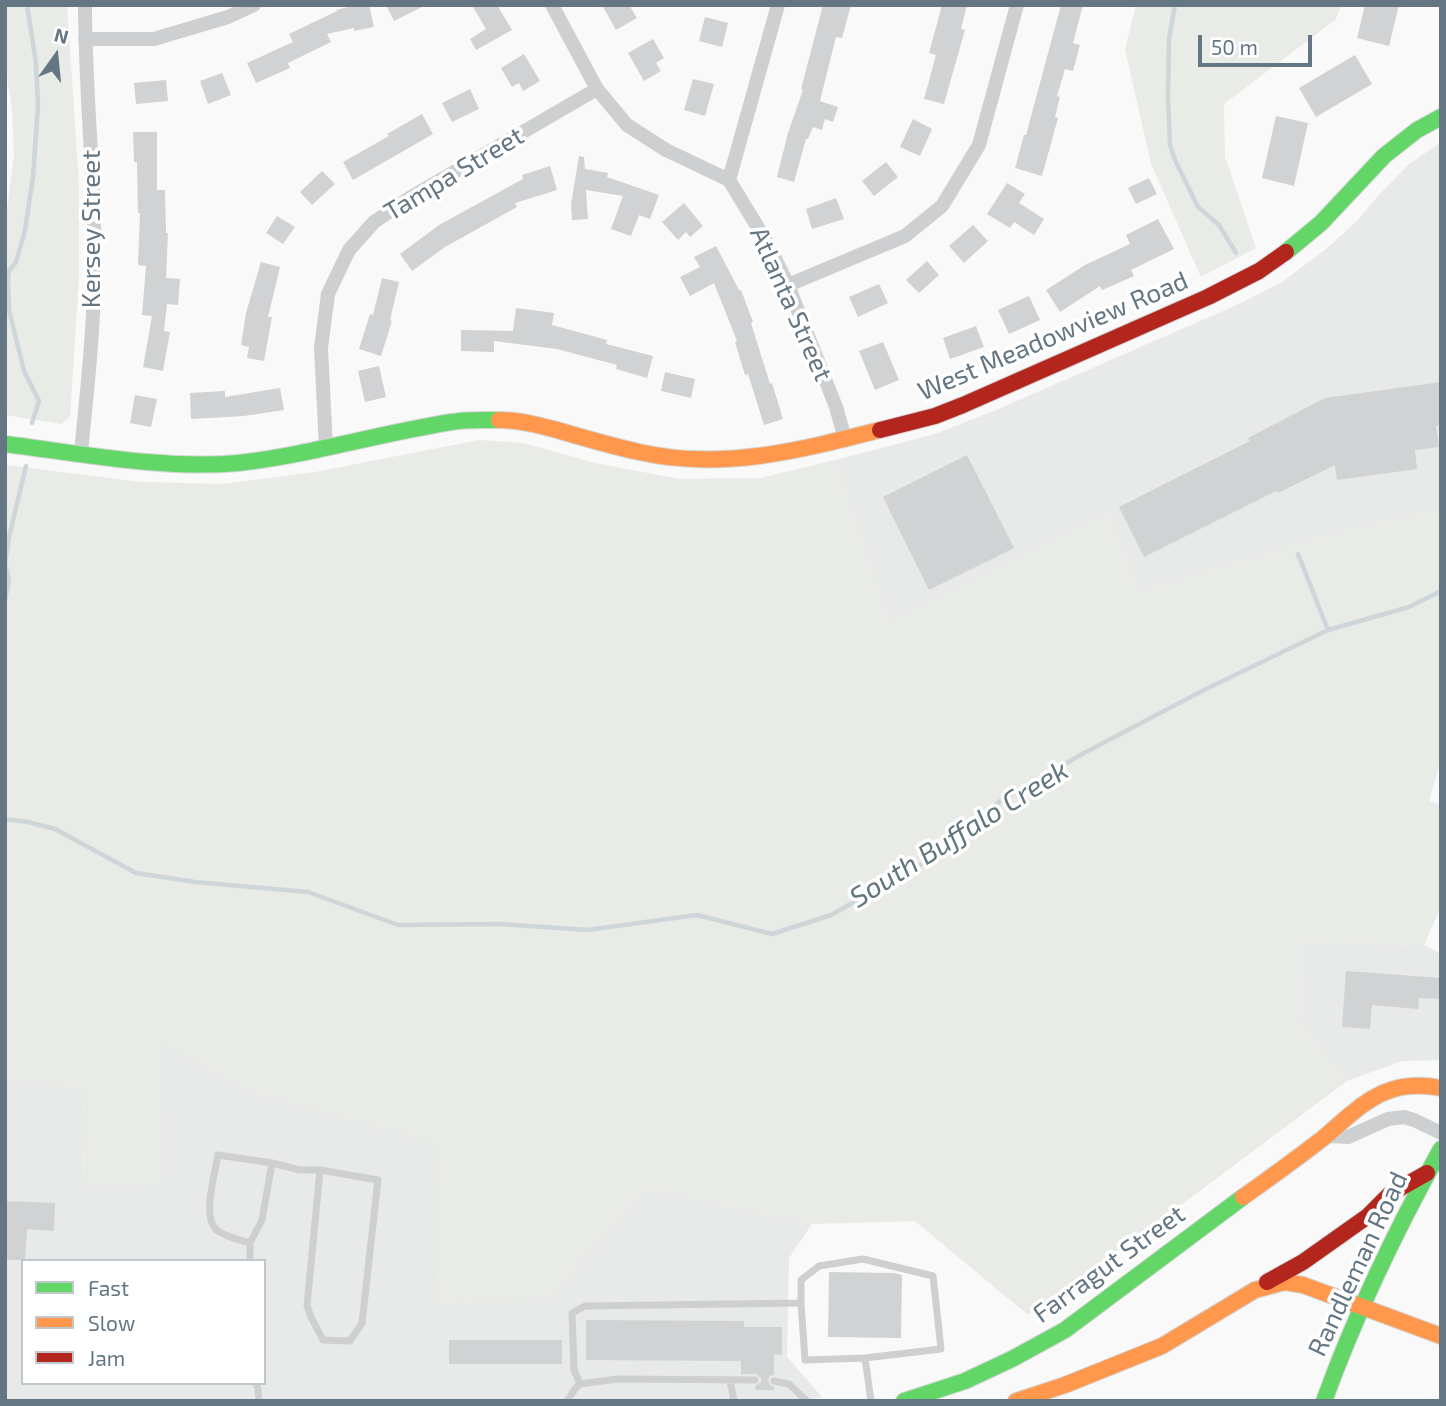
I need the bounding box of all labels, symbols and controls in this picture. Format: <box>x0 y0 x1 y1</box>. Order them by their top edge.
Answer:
north arrow <box>21 21 91 91</box>
scale bar <box>1201 21 1315 65</box>
text: N <box>52 22 71 48</box>
text: 50 m <box>1211 34 1258 59</box>
street label: Tampa Street <box>379 120 529 228</box>
street label: Kersey Street <box>75 150 107 308</box>
street label: Atlanta Street <box>743 222 839 386</box>
street label: West Meadowview Road <box>913 265 1193 407</box>
water label: South Buffalo Creek <box>844 753 1074 915</box>
street label: Randleman Road <box>1302 1167 1414 1361</box>
street label: Farragut Street <box>1027 1198 1191 1330</box>
legend <box>21 1259 266 1385</box>
text: Fast <box>88 1275 129 1300</box>
text: Slow <box>88 1310 135 1335</box>
text: Jam <box>88 1345 125 1370</box>

